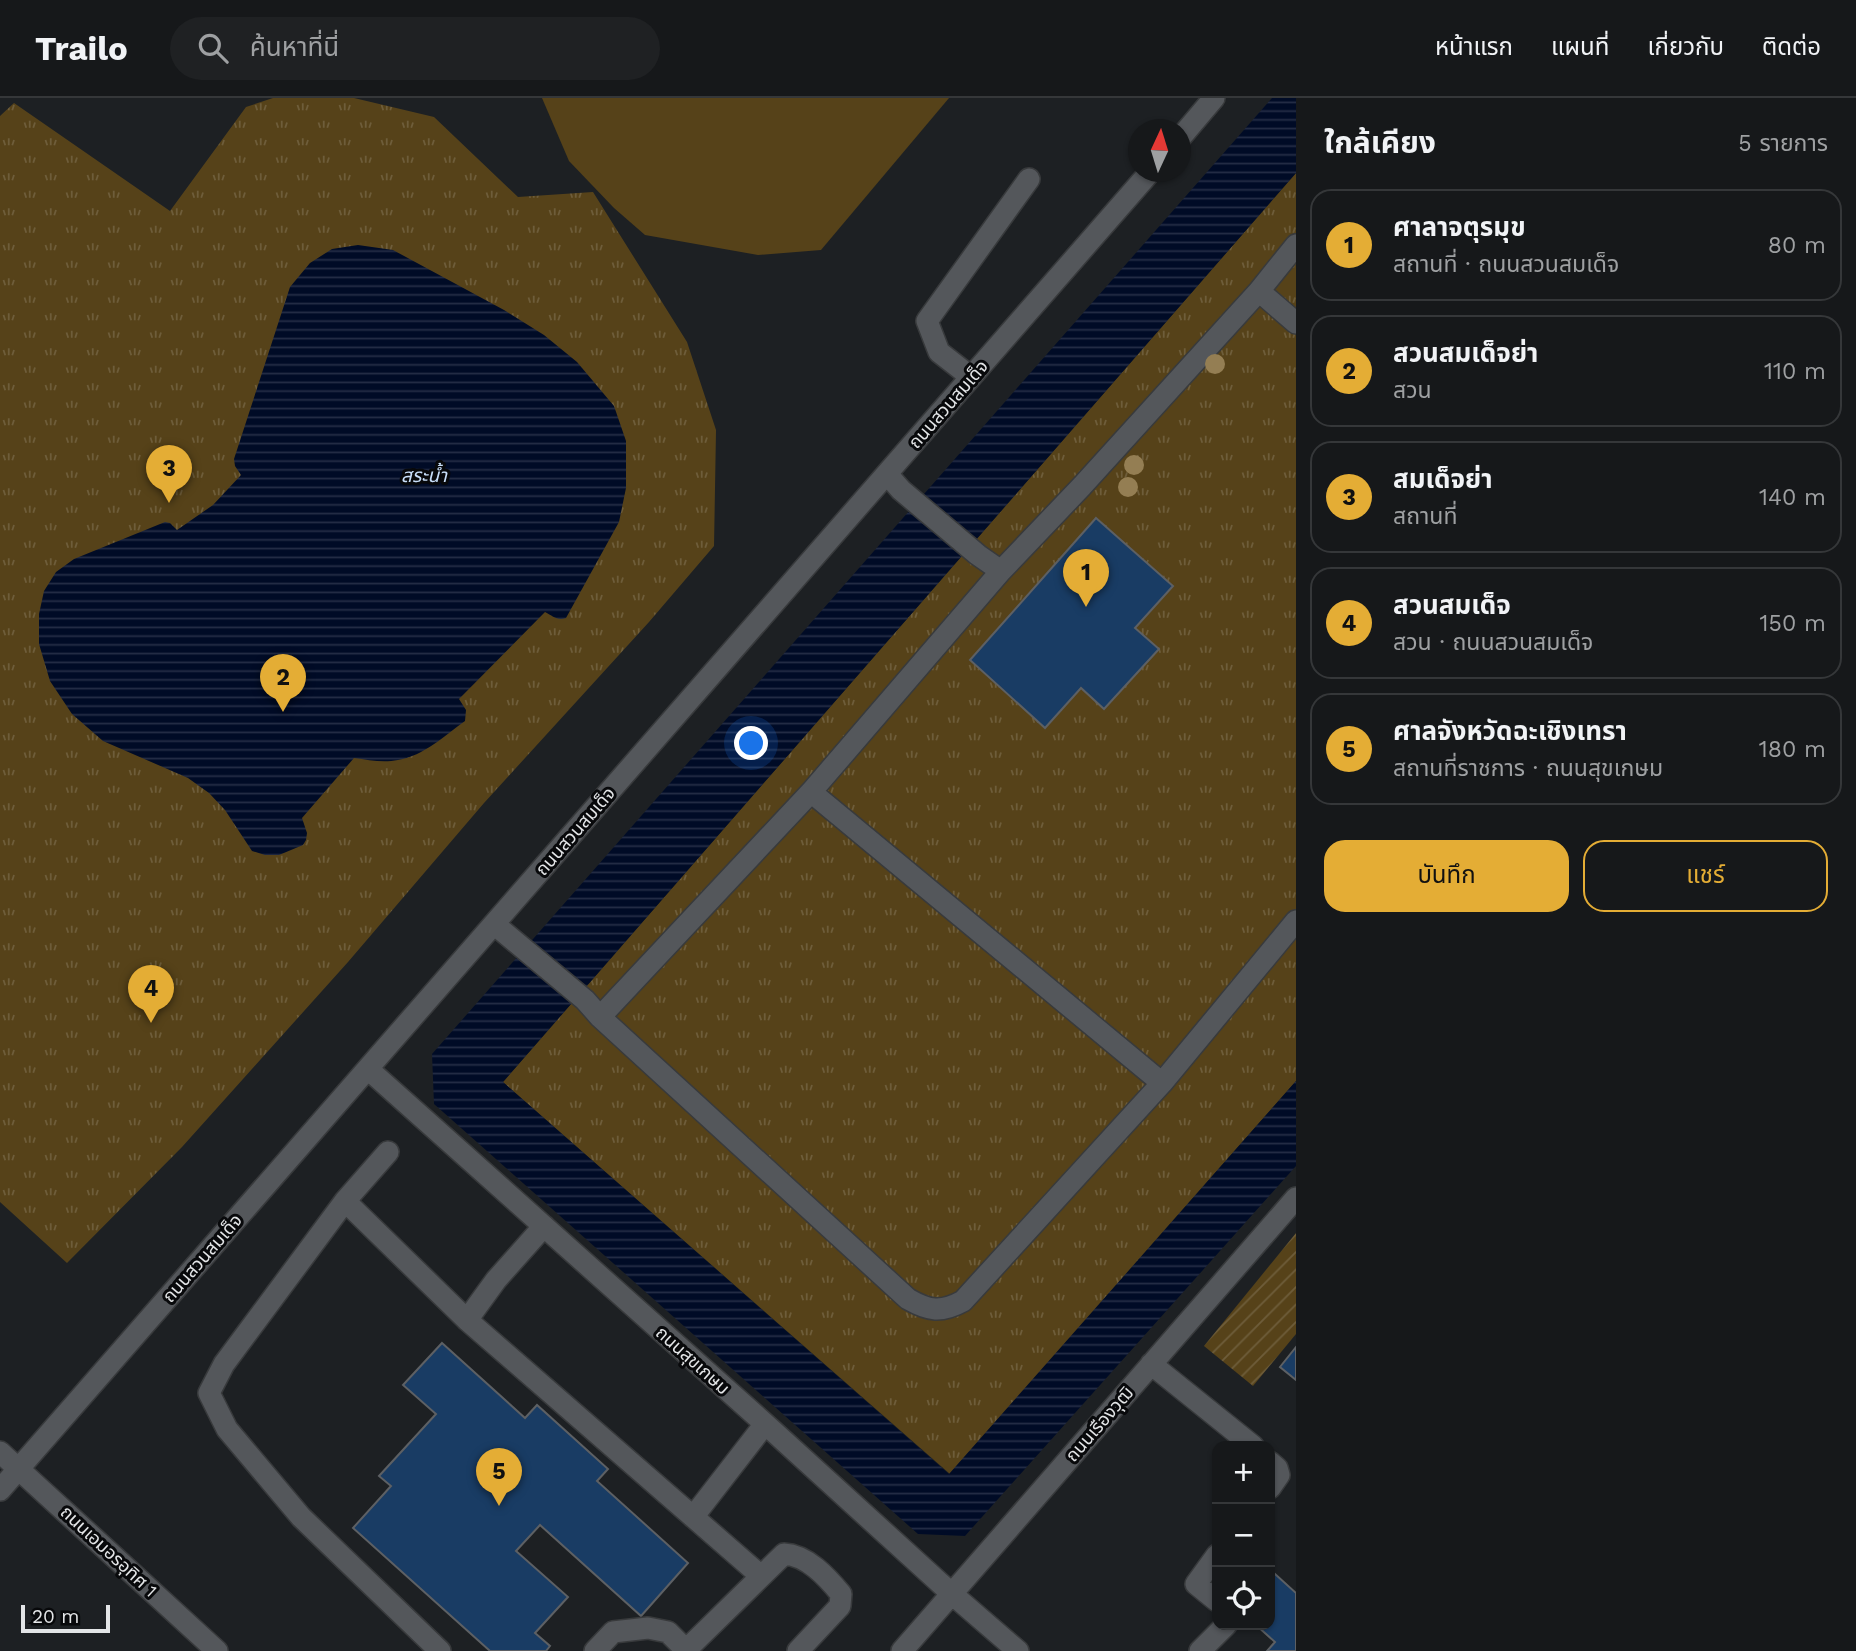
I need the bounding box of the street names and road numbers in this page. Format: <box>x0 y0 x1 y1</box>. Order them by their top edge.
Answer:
street label: ถนนสวนสมเด็จ <box>904 356 992 452</box>
street label: ถนนสวนสมเด็จ <box>531 783 619 879</box>
street label: ถนนสวนสมเด็จ <box>158 1210 246 1306</box>
street label: ถนนสุขเกษม <box>651 1322 734 1399</box>
street label: ถนนเรืองวุฒิ <box>1061 1382 1138 1466</box>
street label: ถนนเอมอรอุทิศ 1 <box>56 1501 161 1602</box>

